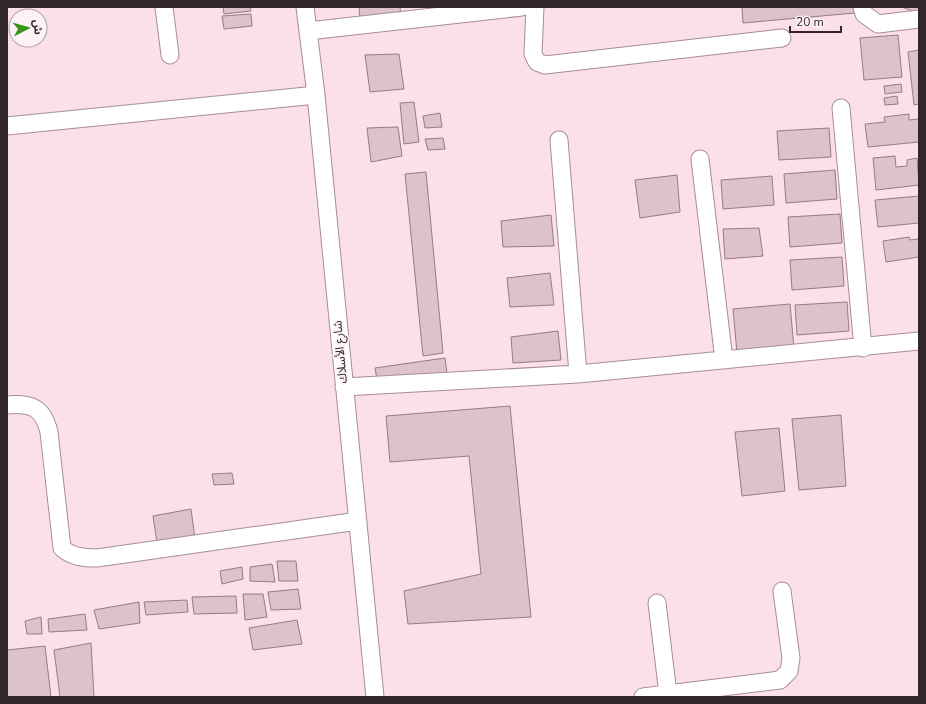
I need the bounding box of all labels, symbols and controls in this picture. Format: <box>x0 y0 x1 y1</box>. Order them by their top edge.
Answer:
north arrow <box>8 8 48 48</box>
scale bar <box>790 8 841 34</box>
text: 20 m <box>796 14 824 30</box>
text: ش <box>29 19 46 35</box>
street label: شارع الأسلاك <box>329 320 352 384</box>

